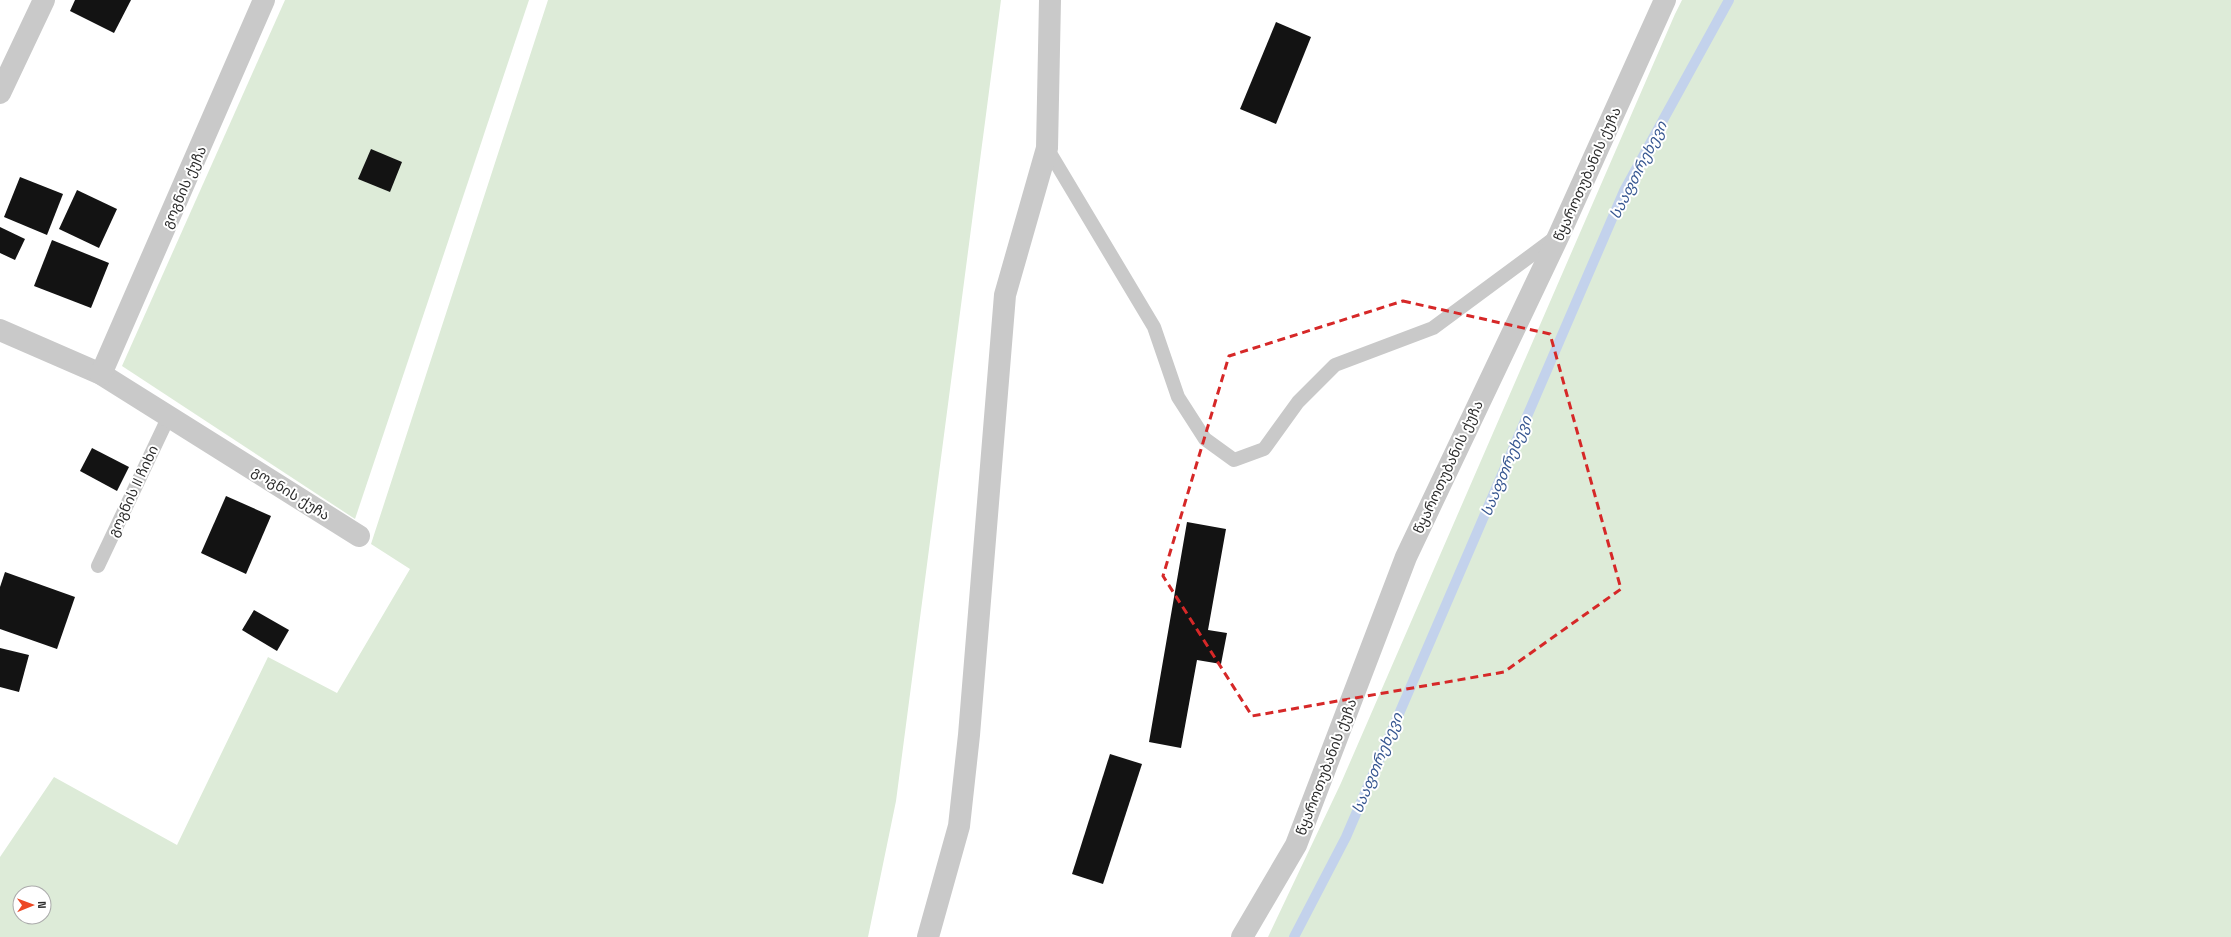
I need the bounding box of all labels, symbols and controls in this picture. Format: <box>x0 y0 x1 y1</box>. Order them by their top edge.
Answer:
street label: წყაროთუბანის ქუჩა <box>1549 104 1625 244</box>
water label: სააფთრეხევი <box>1605 117 1671 222</box>
street label: გოგნის ქუჩა <box>158 143 210 231</box>
street label: წყაროთუბანის ქუჩა <box>1409 397 1487 537</box>
water label: სააფთრეხევი <box>1476 412 1536 519</box>
street label: გოგნის II ჩიხი <box>104 442 162 540</box>
street label: გოგნის ქუჩა <box>249 462 333 524</box>
street label: წყაროთუბანის ქუჩა <box>1292 696 1360 838</box>
water label: სააფთრეხევი <box>1347 709 1407 816</box>
north arrow <box>12 885 52 925</box>
text: N <box>35 901 49 909</box>

